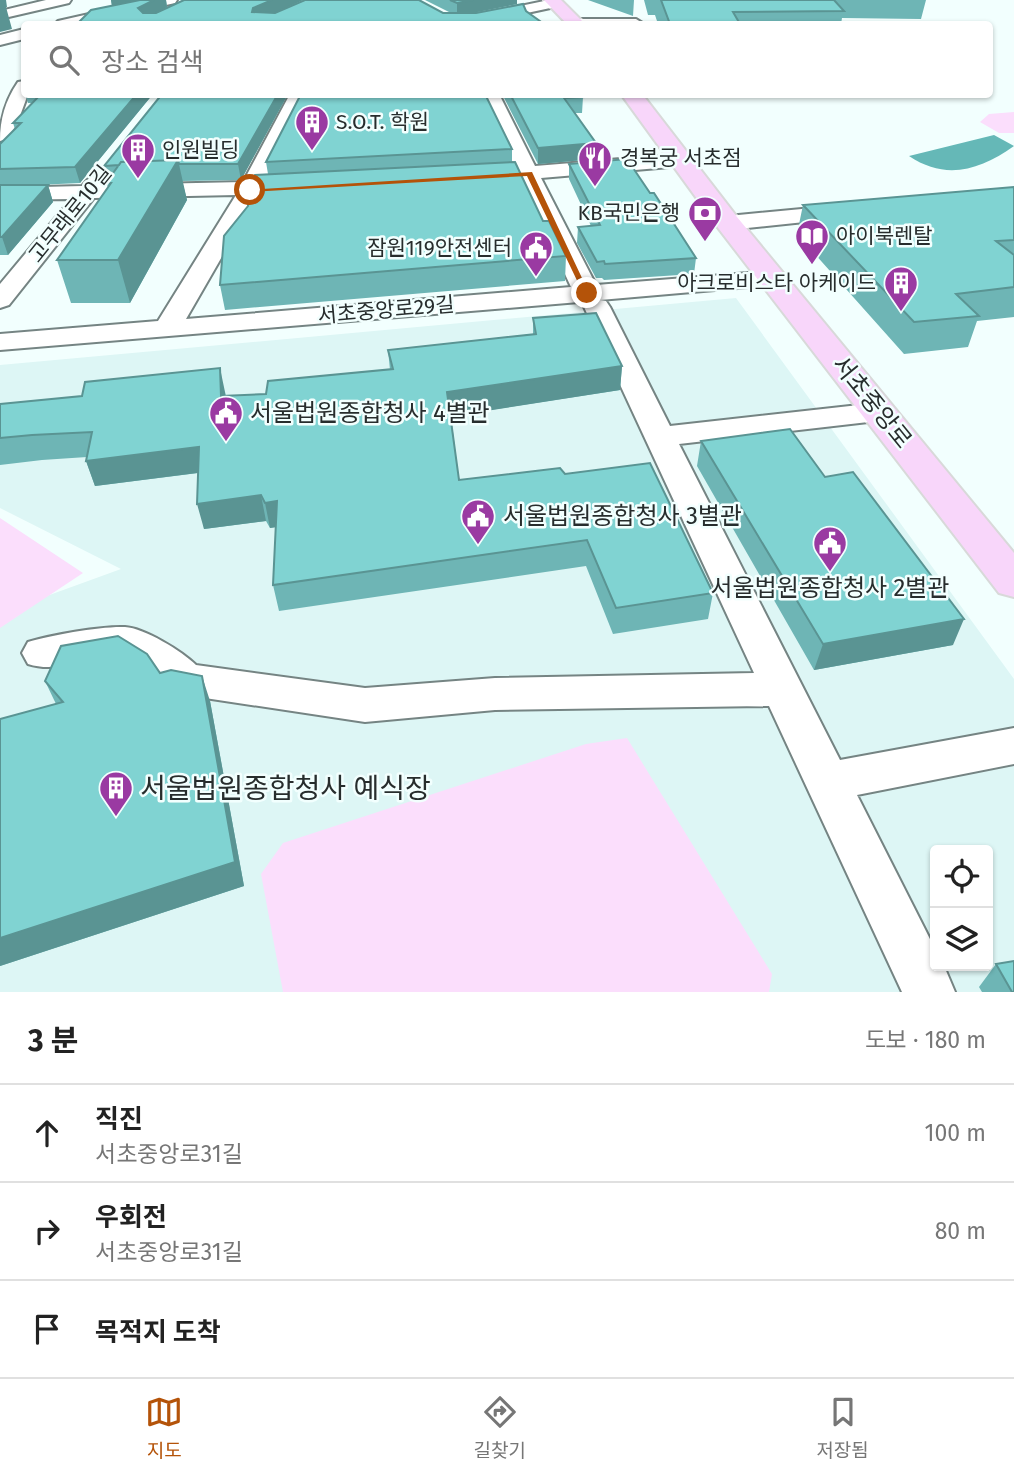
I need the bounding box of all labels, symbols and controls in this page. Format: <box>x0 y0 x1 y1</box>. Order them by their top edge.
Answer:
search box <box>21 21 993 98</box>
icon: search <box>45 41 83 79</box>
text: 장소 검색 <box>101 47 204 78</box>
building icon: S.O.T. 학원 <box>293 103 331 152</box>
place label: S.O.T. 학원 <box>336 109 429 135</box>
building icon: 인원빌딩 <box>119 131 157 180</box>
place label: 인원빌딩 <box>162 137 239 163</box>
restaurant icon: 경복궁 서초점 <box>576 139 614 188</box>
place label: 경복궁 서초점 <box>620 145 742 171</box>
street label: 고무래로10길 <box>23 160 117 268</box>
route start <box>234 174 265 205</box>
bank icon: KB국민은행 <box>686 194 724 243</box>
place label: KB국민은행 <box>578 200 680 226</box>
library icon: 아이북렌탈 <box>793 217 831 266</box>
place label: 아이북렌탈 <box>836 223 933 249</box>
public building icon: 잠원119안전센터 <box>517 229 555 278</box>
place label: 잠원119안전센터 <box>367 235 512 261</box>
building icon: 아크로비스타 아케이드 <box>882 264 920 313</box>
place label: 아크로비스타 아케이드 <box>677 270 876 296</box>
route end <box>571 277 602 308</box>
street label: 서초중앙로29길 <box>317 291 455 329</box>
street label: 서초중앙로 <box>826 350 918 454</box>
public building icon: 서울법원종합청사 4별관 <box>207 394 245 443</box>
place label: 서울법원종합청사 4별관 <box>250 399 490 427</box>
public building icon: 서울법원종합청사 3별관 <box>459 497 497 546</box>
place label: 서울법원종합청사 3별관 <box>503 502 742 530</box>
public building icon: 서울법원종합청사 2별관 <box>811 524 849 573</box>
place label: 서울법원종합청사 2별관 <box>710 574 950 602</box>
building icon: 서울법원종합청사 예식장 <box>97 769 135 818</box>
place label: 서울법원종합청사 예식장 <box>140 772 431 805</box>
map controls <box>930 845 993 971</box>
button: locate <box>930 845 993 908</box>
button: layers <box>930 908 993 971</box>
text: 3 분 <box>28 1023 78 1059</box>
text: 도보 · 180 m <box>865 1026 986 1054</box>
text: 직진 <box>95 1104 143 1135</box>
icon: ahead <box>28 1114 66 1152</box>
text: 100 m <box>925 1119 986 1147</box>
text: 서초중앙로31길 <box>95 1140 243 1168</box>
text: 우회전 <box>95 1202 167 1233</box>
icon: right <box>28 1212 66 1250</box>
text: 80 m <box>935 1217 986 1245</box>
text: 서초중앙로31길 <box>95 1238 243 1266</box>
icon: arrive <box>28 1310 66 1348</box>
text: 목적지 도착 <box>95 1317 221 1348</box>
tab: 지도 <box>145 1393 183 1462</box>
tab: 길찾기 <box>474 1393 526 1462</box>
tab: 저장됨 <box>816 1393 869 1462</box>

